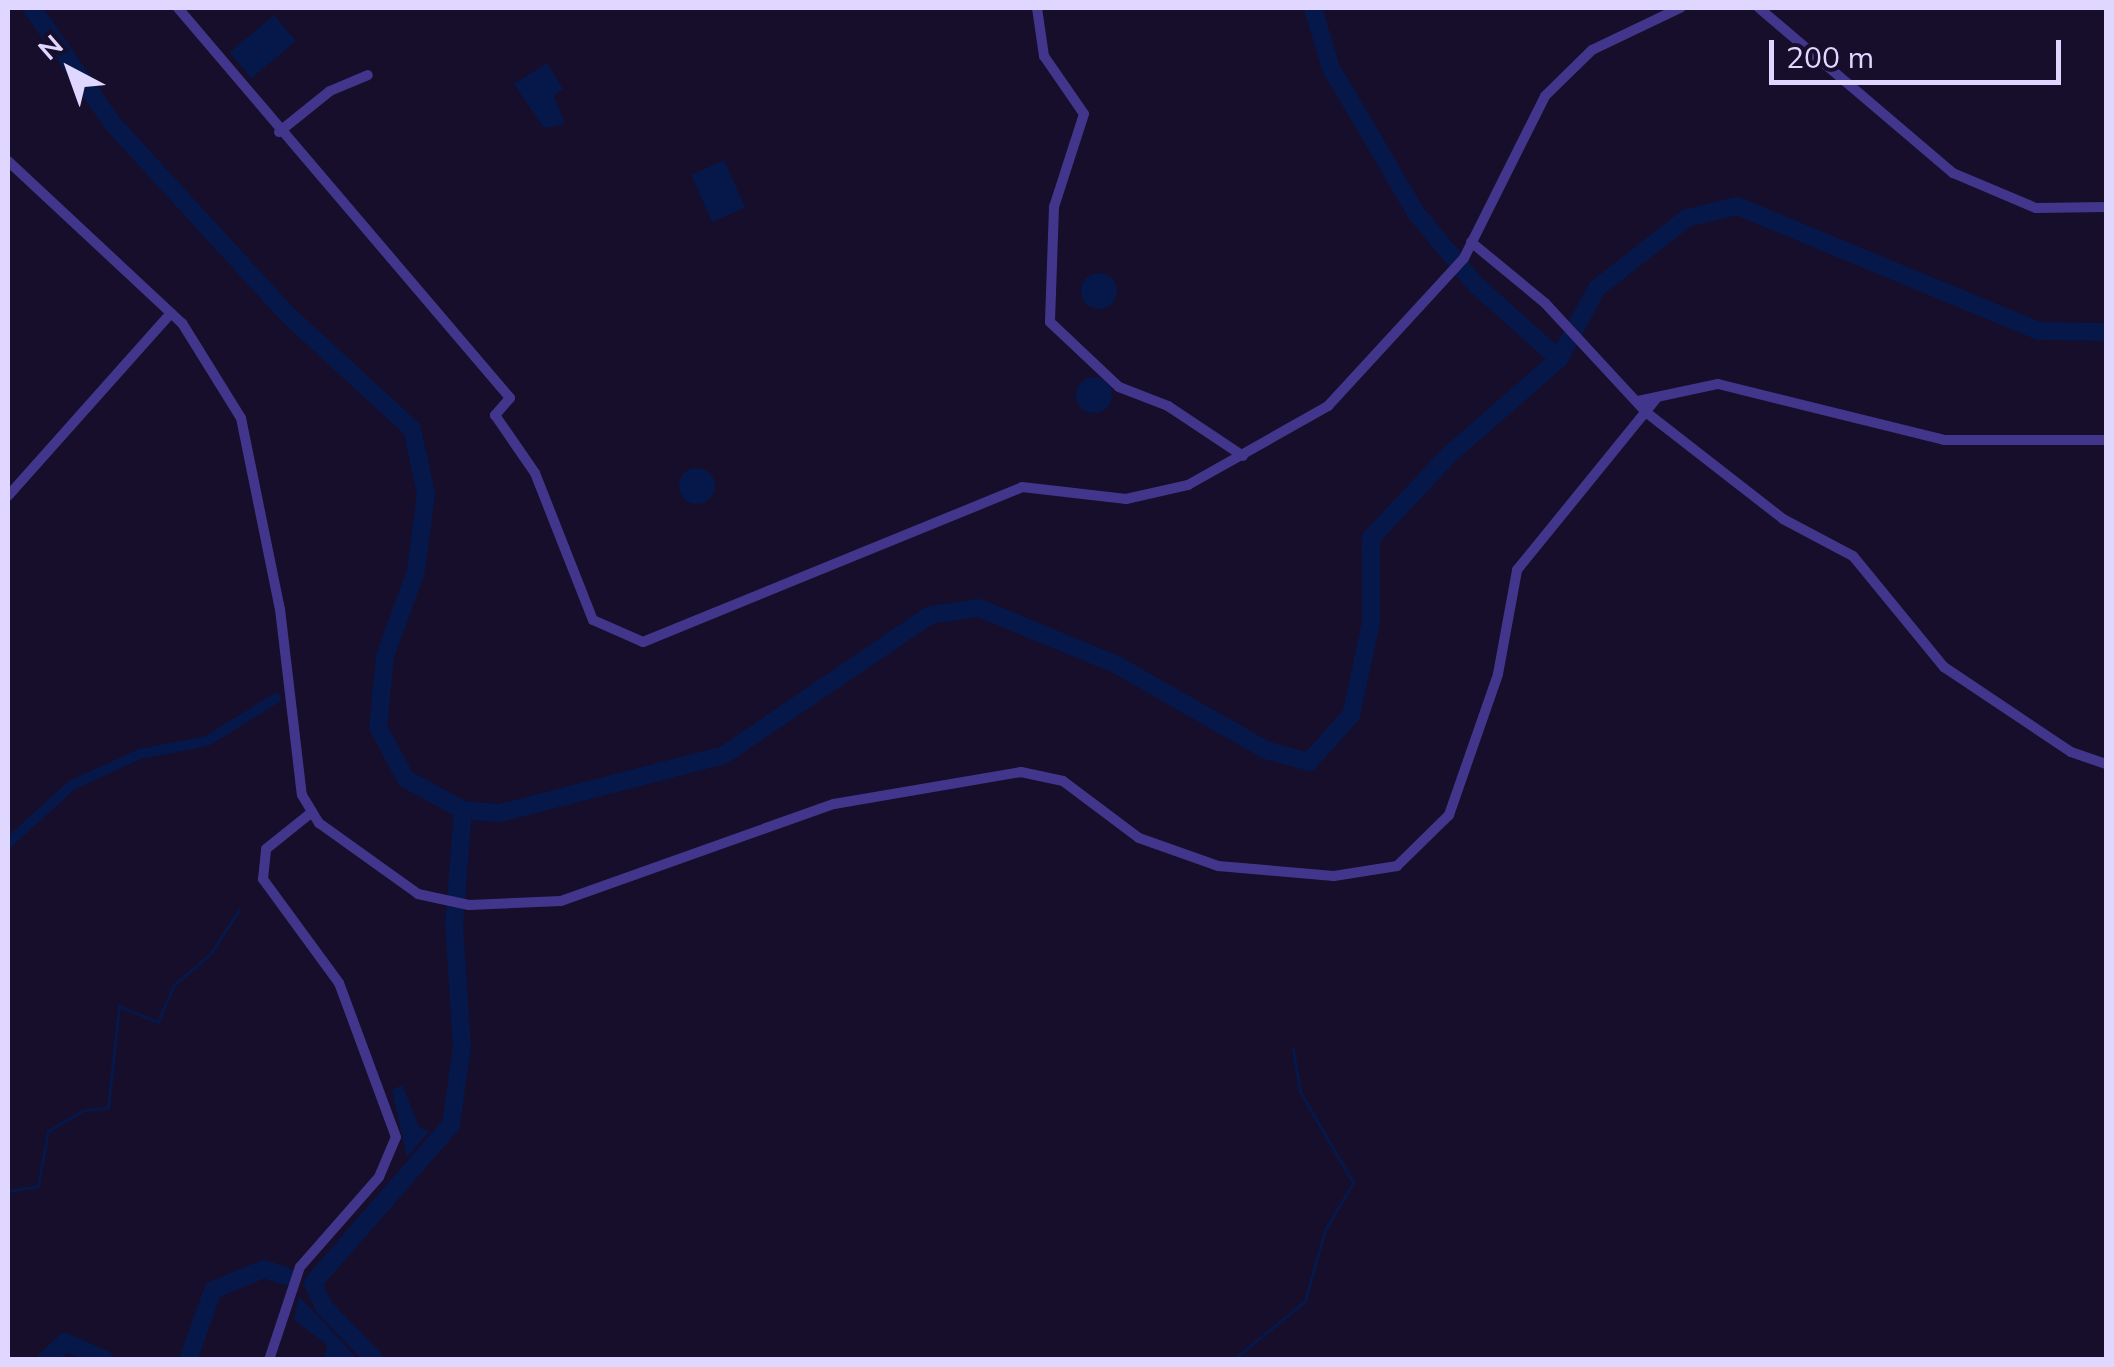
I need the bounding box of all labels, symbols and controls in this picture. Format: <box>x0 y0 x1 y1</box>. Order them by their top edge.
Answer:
north arrow <box>20 20 120 120</box>
scale bar <box>1774 20 2066 82</box>
text: N <box>31 27 69 67</box>
text: 200 m <box>1786 38 1874 76</box>

